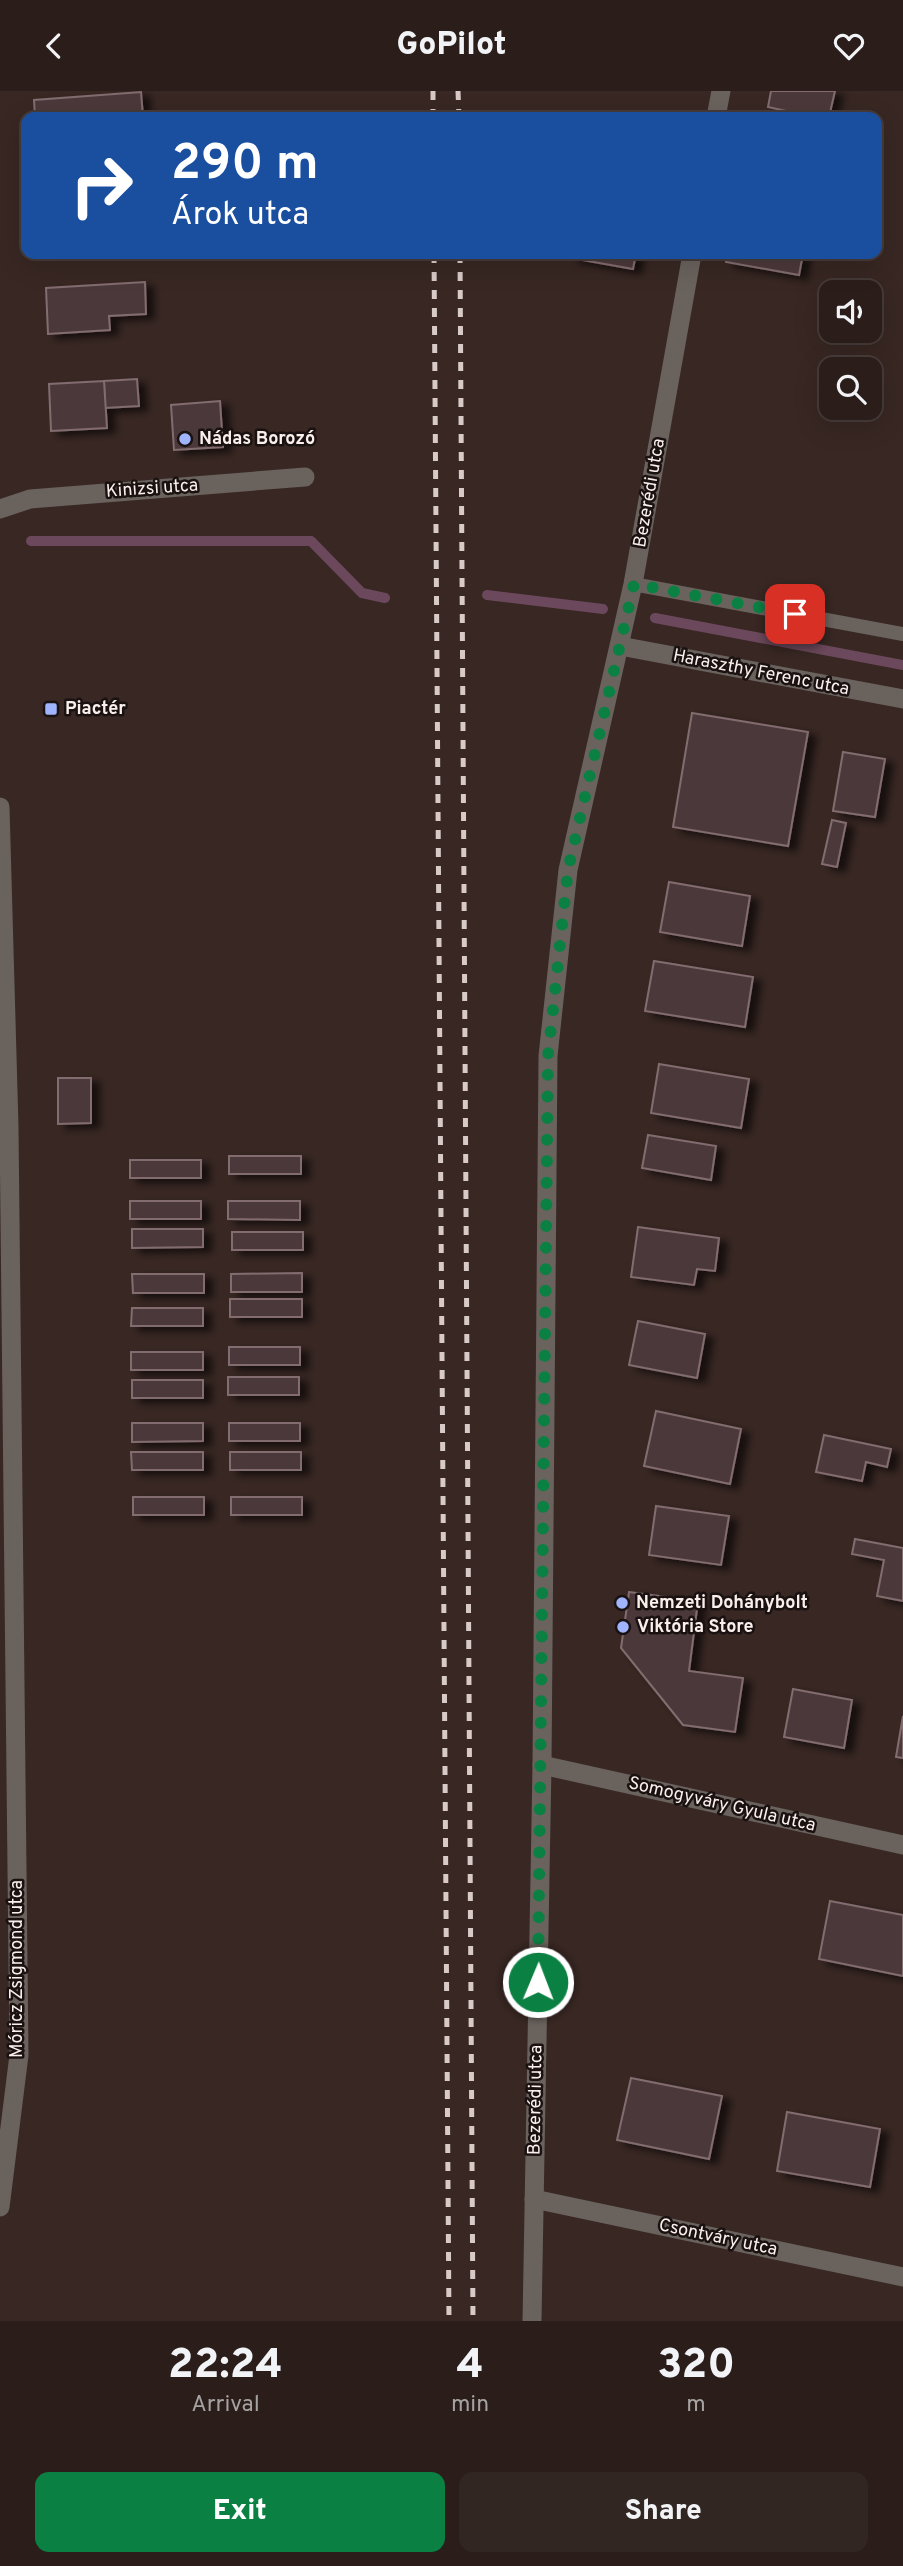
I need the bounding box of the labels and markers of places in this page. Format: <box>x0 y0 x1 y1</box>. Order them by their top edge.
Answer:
place label: Nádas Borozó <box>199 428 315 451</box>
marker: Nádas Borozó <box>177 431 193 447</box>
pin <box>765 584 825 644</box>
place label: Piactér <box>65 698 126 721</box>
marker: Piactér <box>43 701 59 717</box>
place label: Nemzeti Dohánybolt <box>636 1592 808 1615</box>
marker: Nemzeti Dohánybolt <box>614 1595 630 1611</box>
place label: Viktória Store <box>637 1616 753 1639</box>
marker: Viktória Store <box>615 1619 631 1635</box>

